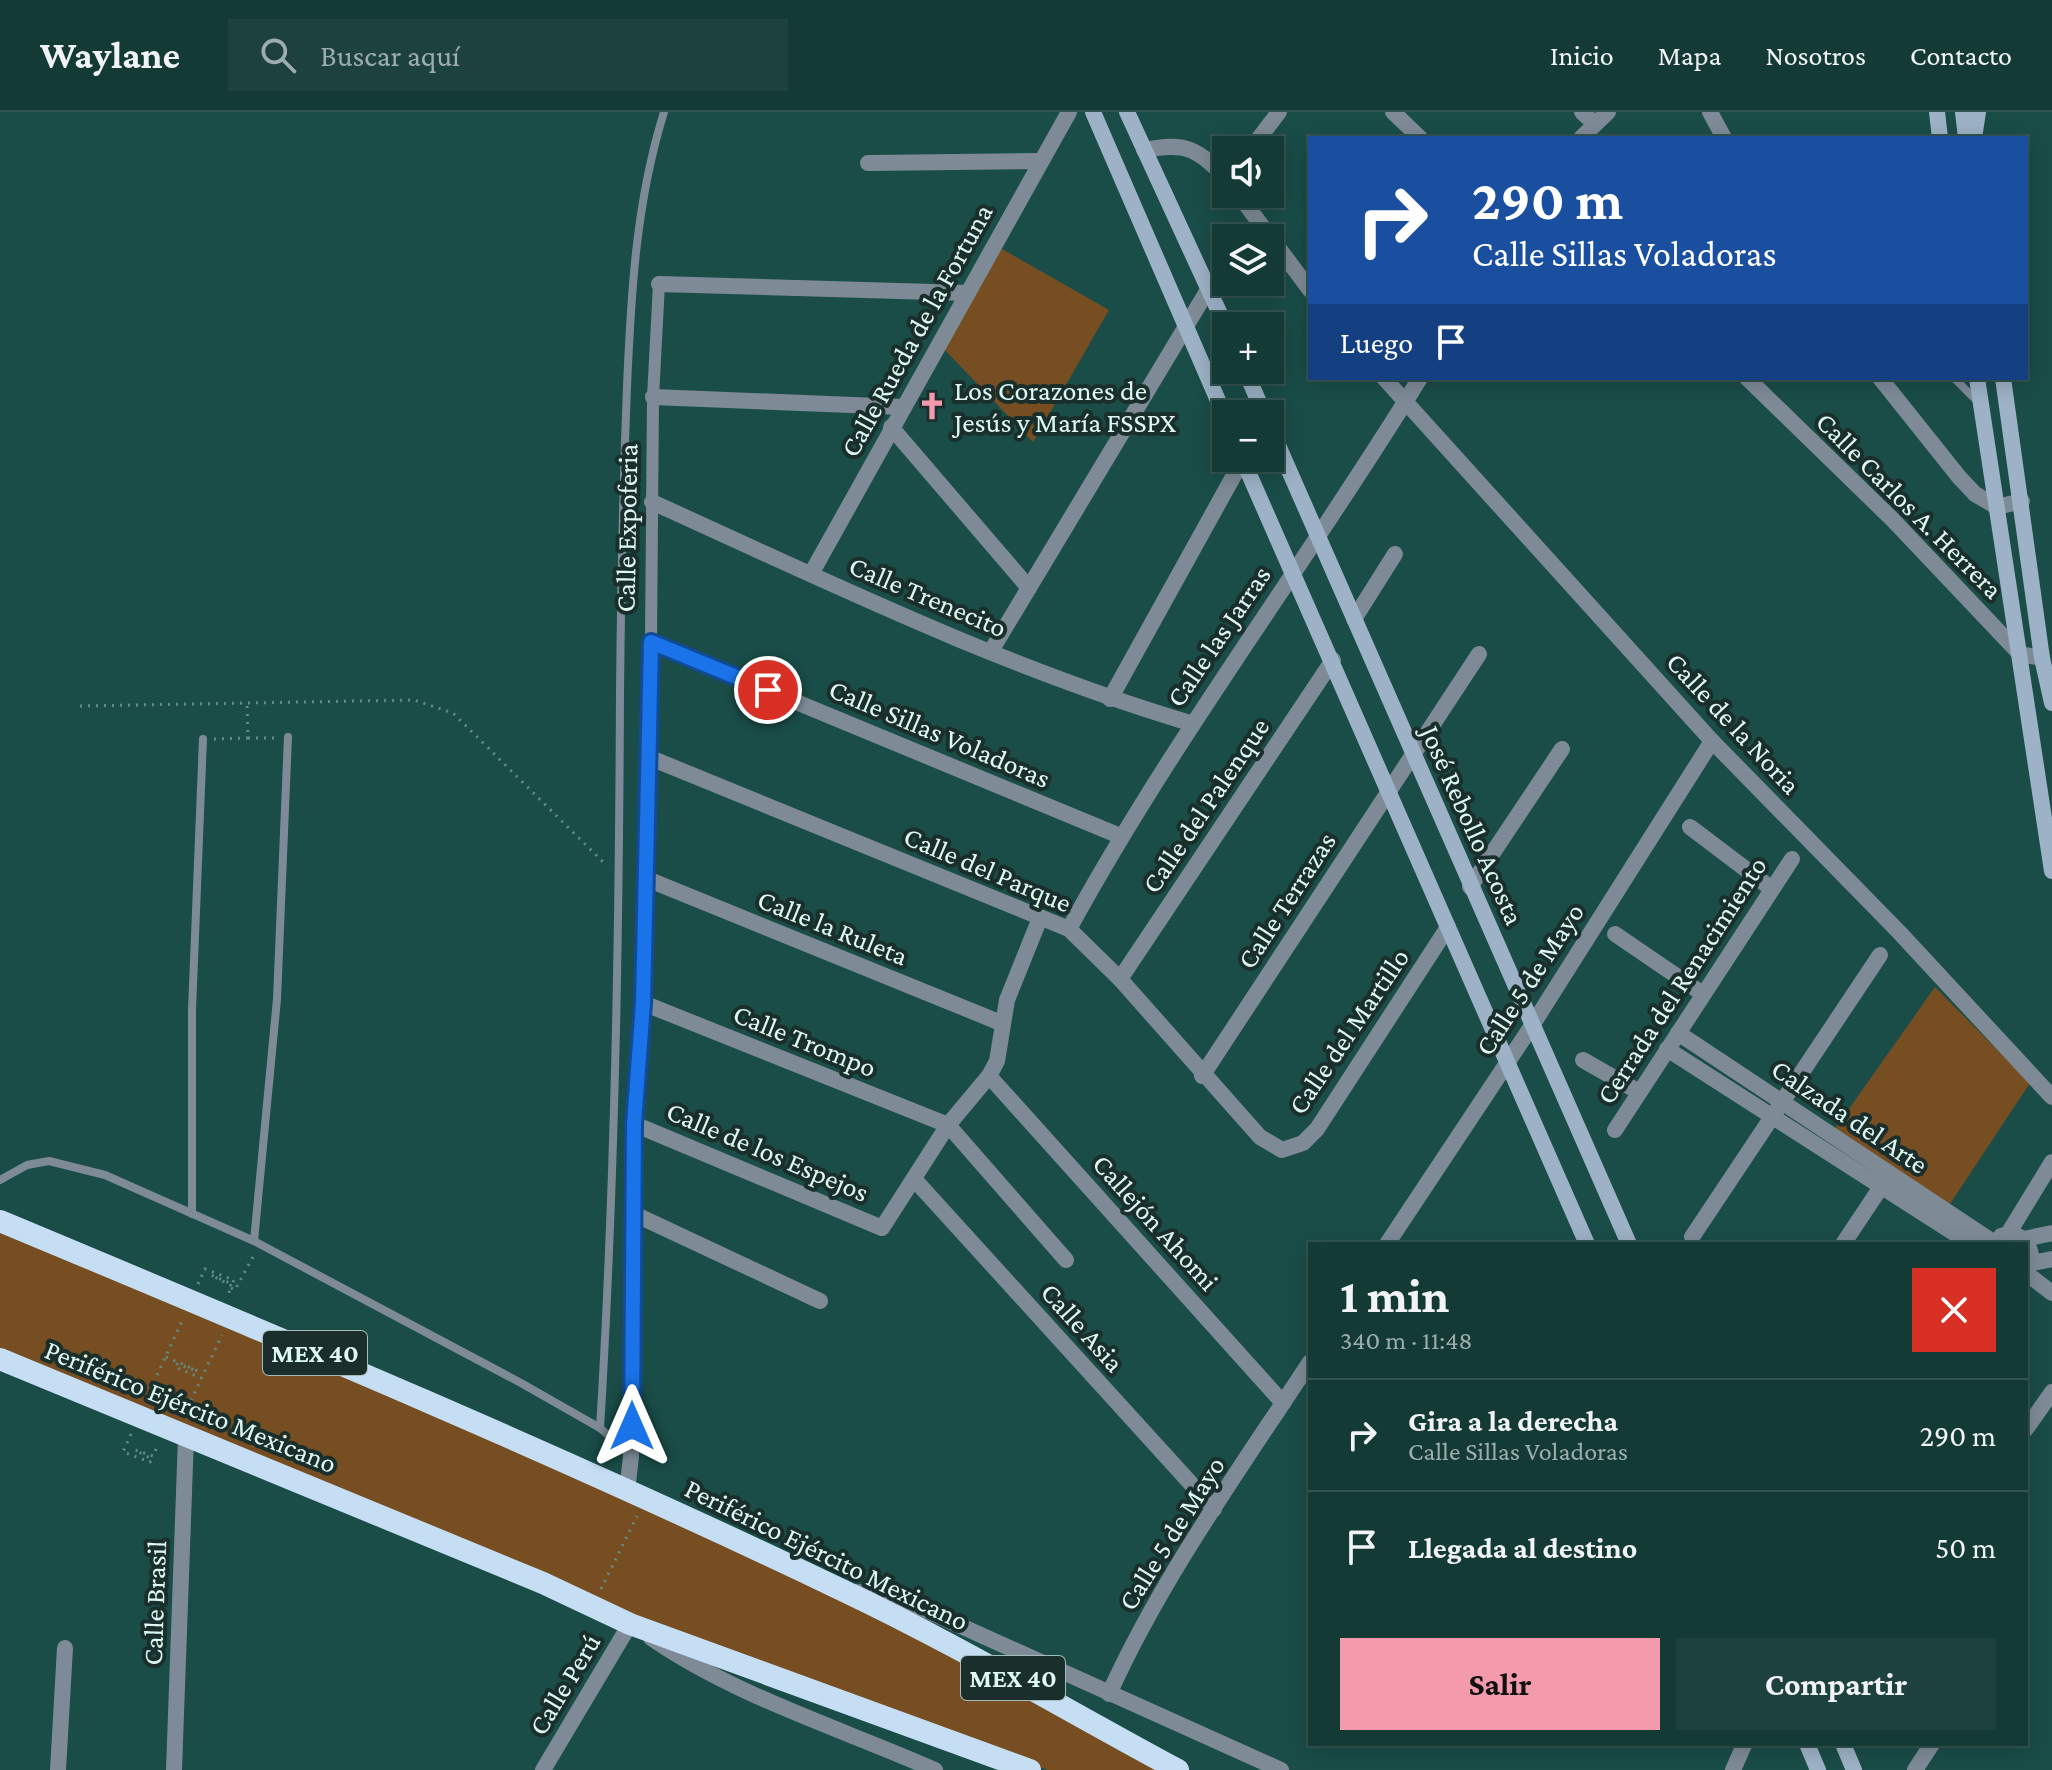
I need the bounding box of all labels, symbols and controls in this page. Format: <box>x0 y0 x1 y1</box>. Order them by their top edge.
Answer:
search box <box>228 19 788 91</box>
icon: search <box>256 33 300 77</box>
text: Waylane <box>40 34 180 76</box>
text: Buscar aquí <box>320 39 460 72</box>
text: Inicio <box>1550 40 1614 71</box>
text: Mapa <box>1658 40 1721 71</box>
text: Nosotros <box>1765 40 1866 71</box>
text: Contacto <box>1910 40 2012 71</box>
map controls <box>1212 136 1284 472</box>
button: sound <box>1212 136 1284 208</box>
icon: right <box>1340 168 1444 272</box>
text: 290 m <box>1472 169 1623 231</box>
street label: Calle Rueda de la Fortuna <box>834 199 999 462</box>
button: layers <box>1212 224 1284 296</box>
text: Calle Sillas Voladoras <box>1472 234 1777 274</box>
button: + <box>1212 312 1284 384</box>
icon: arrive <box>1429 320 1473 364</box>
text: Luego <box>1340 326 1413 359</box>
place label: Los Corazones de Jesús y María FSSPX <box>951 375 1176 438</box>
church icon: Los Corazones de Jesús y María FSSPX <box>917 391 947 421</box>
button: − <box>1212 400 1284 472</box>
street label: Calle Carlos A. Herrera <box>1810 406 2009 605</box>
street label: Calle Expoferia <box>610 443 643 613</box>
street label: Calle Trenecito <box>845 549 1011 644</box>
street label: Calle las Jarras <box>1160 560 1277 712</box>
street label: Calle de la Noria <box>1660 646 1807 800</box>
pin <box>734 656 802 724</box>
icon: arrive <box>746 668 790 712</box>
street label: Calle Sillas Voladoras <box>825 673 1055 794</box>
street label: Calle del Palenque <box>1136 712 1275 899</box>
street label: José Rebollo Acosta <box>1414 718 1530 930</box>
street label: Calle del Parque <box>899 820 1076 919</box>
street label: Calle Terrazas <box>1231 826 1342 974</box>
street label: Cerrada del Renacimiento <box>1590 851 1773 1110</box>
street label: Calle la Ruleta <box>753 883 912 972</box>
street label: Calle 5 de Mayo <box>1469 897 1590 1061</box>
street label: Calle del Martillo <box>1282 943 1415 1120</box>
street label: Calle Trompo <box>729 998 881 1083</box>
street label: Calzada del Arte <box>1766 1053 1934 1180</box>
street label: Calle de los Espejos <box>662 1095 873 1208</box>
street label: Callejón Ahomi <box>1087 1148 1225 1297</box>
button: close <box>1912 1268 1996 1352</box>
text: 1 min <box>1340 1269 1449 1322</box>
street label: Calle Asia <box>1035 1277 1131 1378</box>
text: 340 m · 11:48 <box>1340 1326 1473 1355</box>
road number: MEX 40 <box>263 1331 367 1375</box>
street label: Periférico Ejército Mexicano <box>41 1334 341 1479</box>
position arrow <box>590 1384 674 1468</box>
text: Gira a la derecha <box>1408 1404 1618 1437</box>
icon: right <box>1340 1413 1384 1457</box>
text: 290 m <box>1920 1419 1996 1452</box>
text: Calle Sillas Voladoras <box>1408 1437 1628 1466</box>
street label: Calle 5 de Mayo <box>1112 1451 1231 1616</box>
street label: Periférico Ejército Mexicano <box>680 1472 974 1637</box>
icon: arrive <box>1340 1525 1384 1569</box>
text: Llegada al destino <box>1408 1531 1637 1564</box>
text: 50 m <box>1935 1531 1996 1564</box>
street label: Calle Brasil <box>137 1540 172 1666</box>
street label: Calle Perú <box>522 1628 607 1740</box>
button: Salir <box>1340 1638 1660 1730</box>
button: Compartir <box>1676 1638 1996 1730</box>
road number: MEX 40 <box>961 1656 1065 1700</box>

